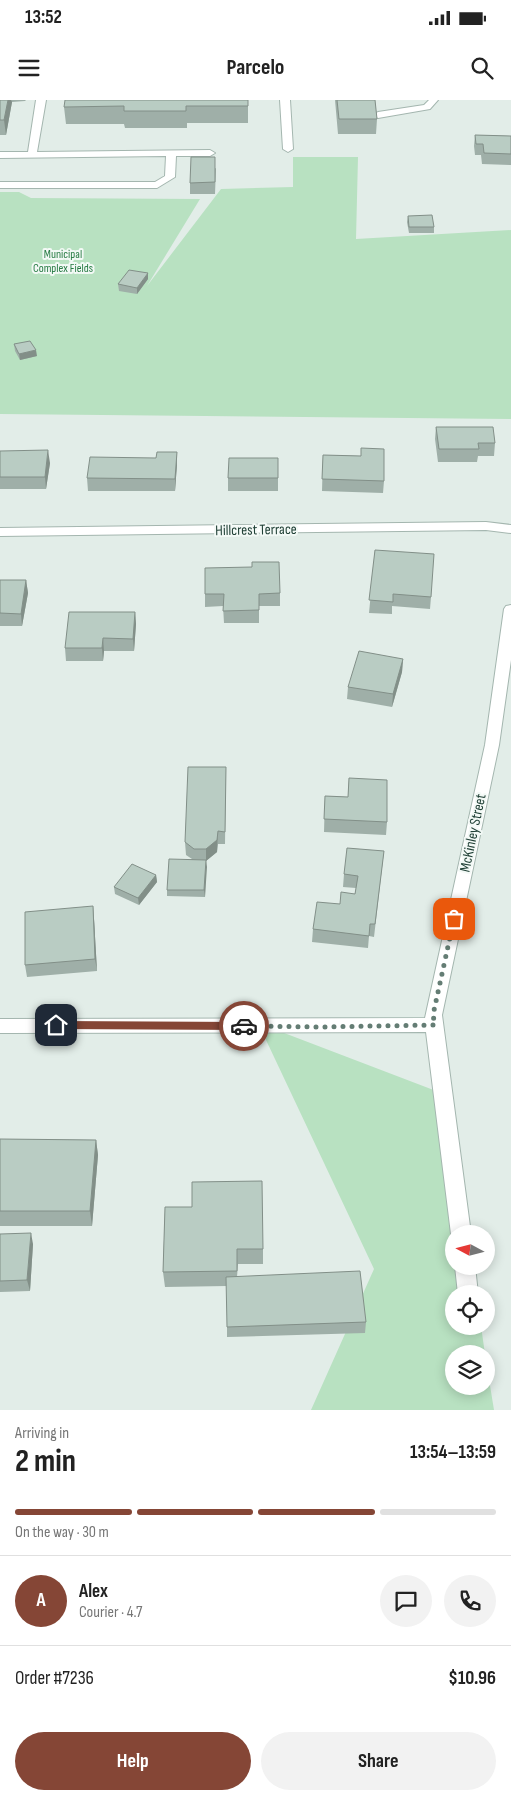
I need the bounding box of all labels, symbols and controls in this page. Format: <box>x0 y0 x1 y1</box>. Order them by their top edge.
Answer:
text: 13:52 <box>25 6 62 29</box>
icon: menu <box>15 54 43 82</box>
text: Parcelo <box>227 54 284 81</box>
icon: search <box>468 54 496 82</box>
park label: Municipal Complex Fields <box>33 247 93 276</box>
street label: Hillcrest Terrace <box>215 520 297 540</box>
street label: McKinley Street <box>455 792 491 874</box>
pin <box>433 898 475 940</box>
icon: bag <box>440 905 468 933</box>
courier <box>219 1001 269 1051</box>
pin <box>35 1004 77 1046</box>
icon: home <box>42 1011 70 1039</box>
icon: car <box>230 1012 258 1040</box>
north arrow <box>445 1225 495 1275</box>
map controls <box>445 1225 495 1395</box>
button: locate <box>445 1285 495 1335</box>
button: layers <box>445 1345 495 1395</box>
text: Arriving in <box>15 1424 69 1443</box>
text: 13:54–13:59 <box>410 1441 496 1464</box>
text: 2 min <box>15 1442 76 1481</box>
text: On the way · 30 m <box>15 1523 109 1542</box>
button: chat <box>380 1575 432 1627</box>
button: phone <box>444 1575 496 1627</box>
text: Alex <box>79 1580 108 1603</box>
text: A <box>36 1589 46 1612</box>
text: Courier · 4.7 <box>79 1603 142 1622</box>
text: Order #7236 <box>15 1667 94 1690</box>
text: $10.96 <box>448 1667 496 1690</box>
button: Help <box>15 1732 251 1790</box>
button: Share <box>261 1732 496 1790</box>

